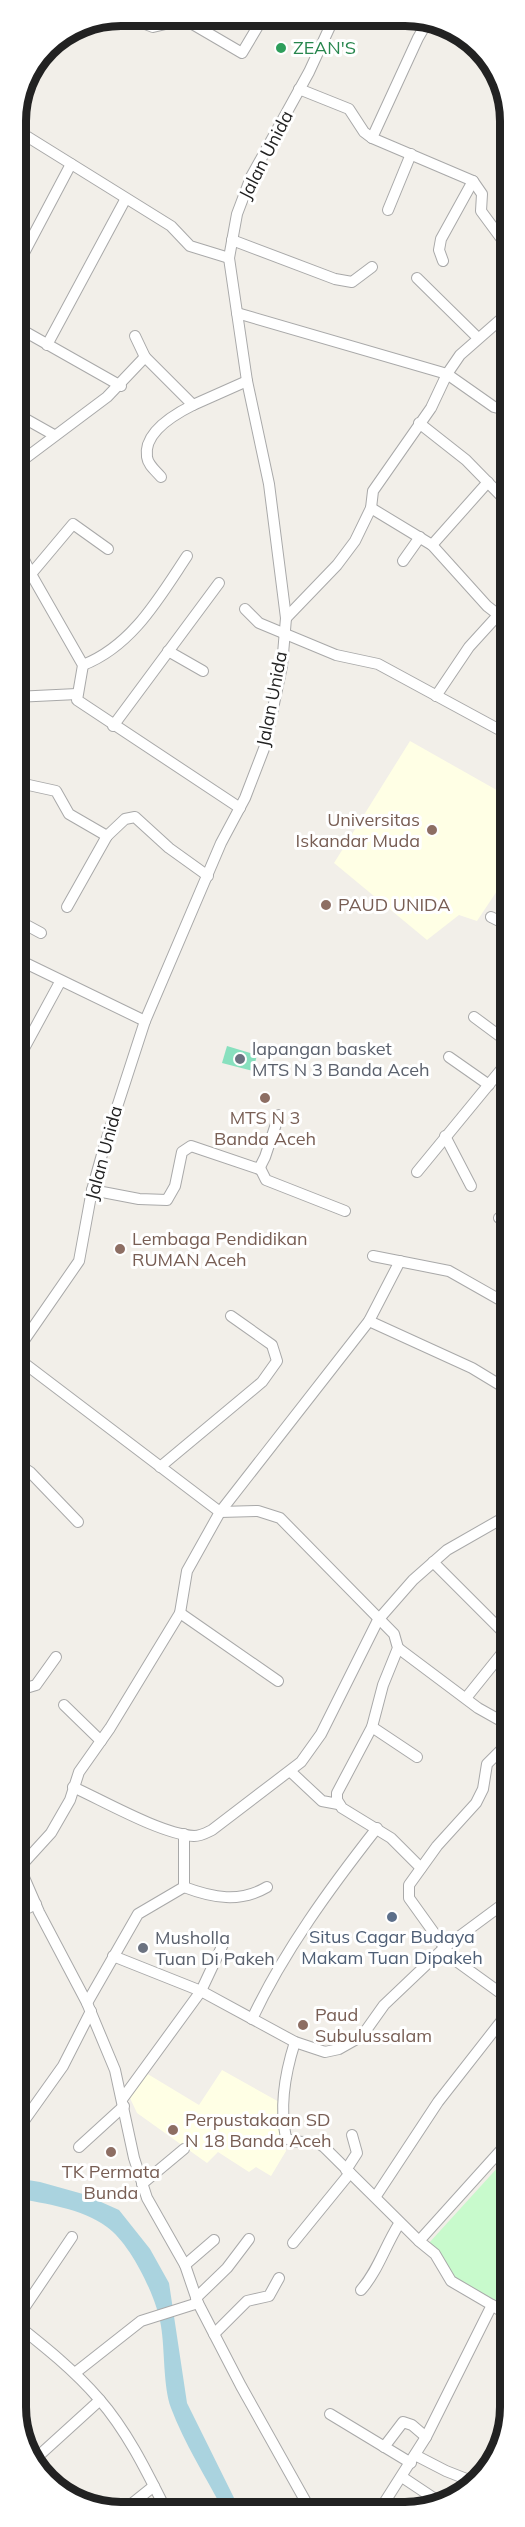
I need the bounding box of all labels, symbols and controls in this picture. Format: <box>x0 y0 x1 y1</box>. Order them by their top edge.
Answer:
place label: ZEAN'S <box>293 36 356 59</box>
marker: ZEAN'S <box>274 41 288 55</box>
street label: Jalan Unida <box>233 107 298 203</box>
street label: Jalan Unida <box>251 649 292 749</box>
place label: Universitas Iskandar Muda <box>296 808 420 852</box>
marker: Universitas Iskandar Muda <box>425 823 439 837</box>
place label: PAUD UNIDA <box>338 893 451 916</box>
marker: PAUD UNIDA <box>319 898 333 912</box>
place label: lapangan basket MTS N 3 Banda Aceh <box>252 1037 430 1081</box>
marker: lapangan basket MTS N 3 Banda Aceh <box>233 1052 247 1066</box>
marker: MTS N 3 Banda Aceh <box>258 1091 272 1105</box>
street label: Jalan Unida <box>80 1103 127 1203</box>
place label: MTS N 3 Banda Aceh <box>214 1106 316 1150</box>
place label: Lembaga Pendidikan RUMAN Aceh <box>132 1227 308 1271</box>
marker: Lembaga Pendidikan RUMAN Aceh <box>113 1242 127 1256</box>
marker: Situs Cagar Budaya Makam Tuan Dipakeh <box>385 1910 399 1924</box>
place label: Situs Cagar Budaya Makam Tuan Dipakeh <box>301 1925 483 1969</box>
place label: Musholla Tuan Di Pakeh <box>155 1926 275 1970</box>
marker: Musholla Tuan Di Pakeh <box>136 1941 150 1955</box>
place label: Paud Subulussalam <box>315 2003 432 2047</box>
marker: Paud Subulussalam <box>296 2018 310 2032</box>
place label: Perpustakaan SD N 18 Banda Aceh <box>185 2108 332 2152</box>
marker: Perpustakaan SD N 18 Banda Aceh <box>166 2123 180 2137</box>
marker: TK Permata Bunda <box>104 2145 118 2159</box>
place label: TK Permata Bunda <box>62 2160 160 2204</box>

